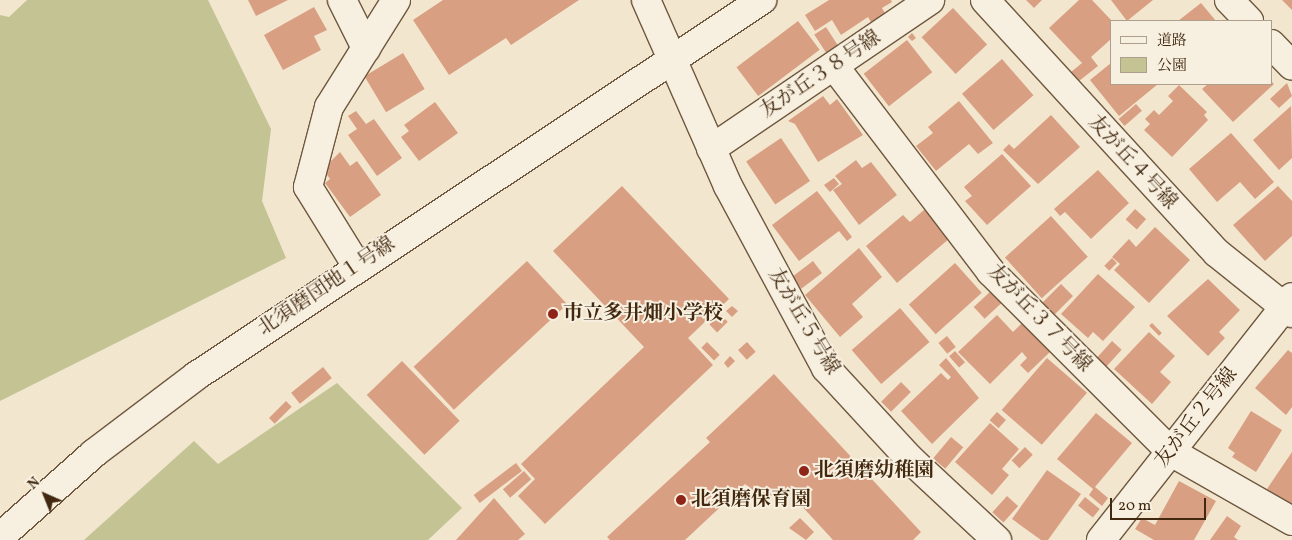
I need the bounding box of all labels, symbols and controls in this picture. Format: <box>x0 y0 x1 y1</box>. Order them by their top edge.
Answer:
legend <box>1110 20 1272 85</box>
street label: 友が丘３８号線 <box>756 26 886 124</box>
text: 道路 <box>1157 31 1187 52</box>
text: 公園 <box>1157 56 1187 77</box>
street label: 友が丘４号線 <box>1082 111 1182 215</box>
street label: 北須磨団地１号線 <box>254 232 400 342</box>
street label: 友が丘３７号線 <box>982 260 1096 378</box>
street label: 友が丘５号線 <box>762 264 844 380</box>
place label: 市立多井畑小学校 <box>563 302 723 326</box>
marker: 市立多井畑小学校 <box>547 308 559 320</box>
street label: 友が丘２号線 <box>1151 363 1243 473</box>
place label: 北須磨幼稚園 <box>814 459 934 483</box>
marker: 北須磨幼稚園 <box>798 465 810 477</box>
north arrow <box>20 470 70 520</box>
text: N <box>24 473 44 494</box>
place label: 北須磨保育園 <box>691 488 811 512</box>
scale bar <box>1112 488 1208 520</box>
marker: 北須磨保育園 <box>675 494 687 506</box>
text: 20 m <box>1118 496 1151 517</box>

